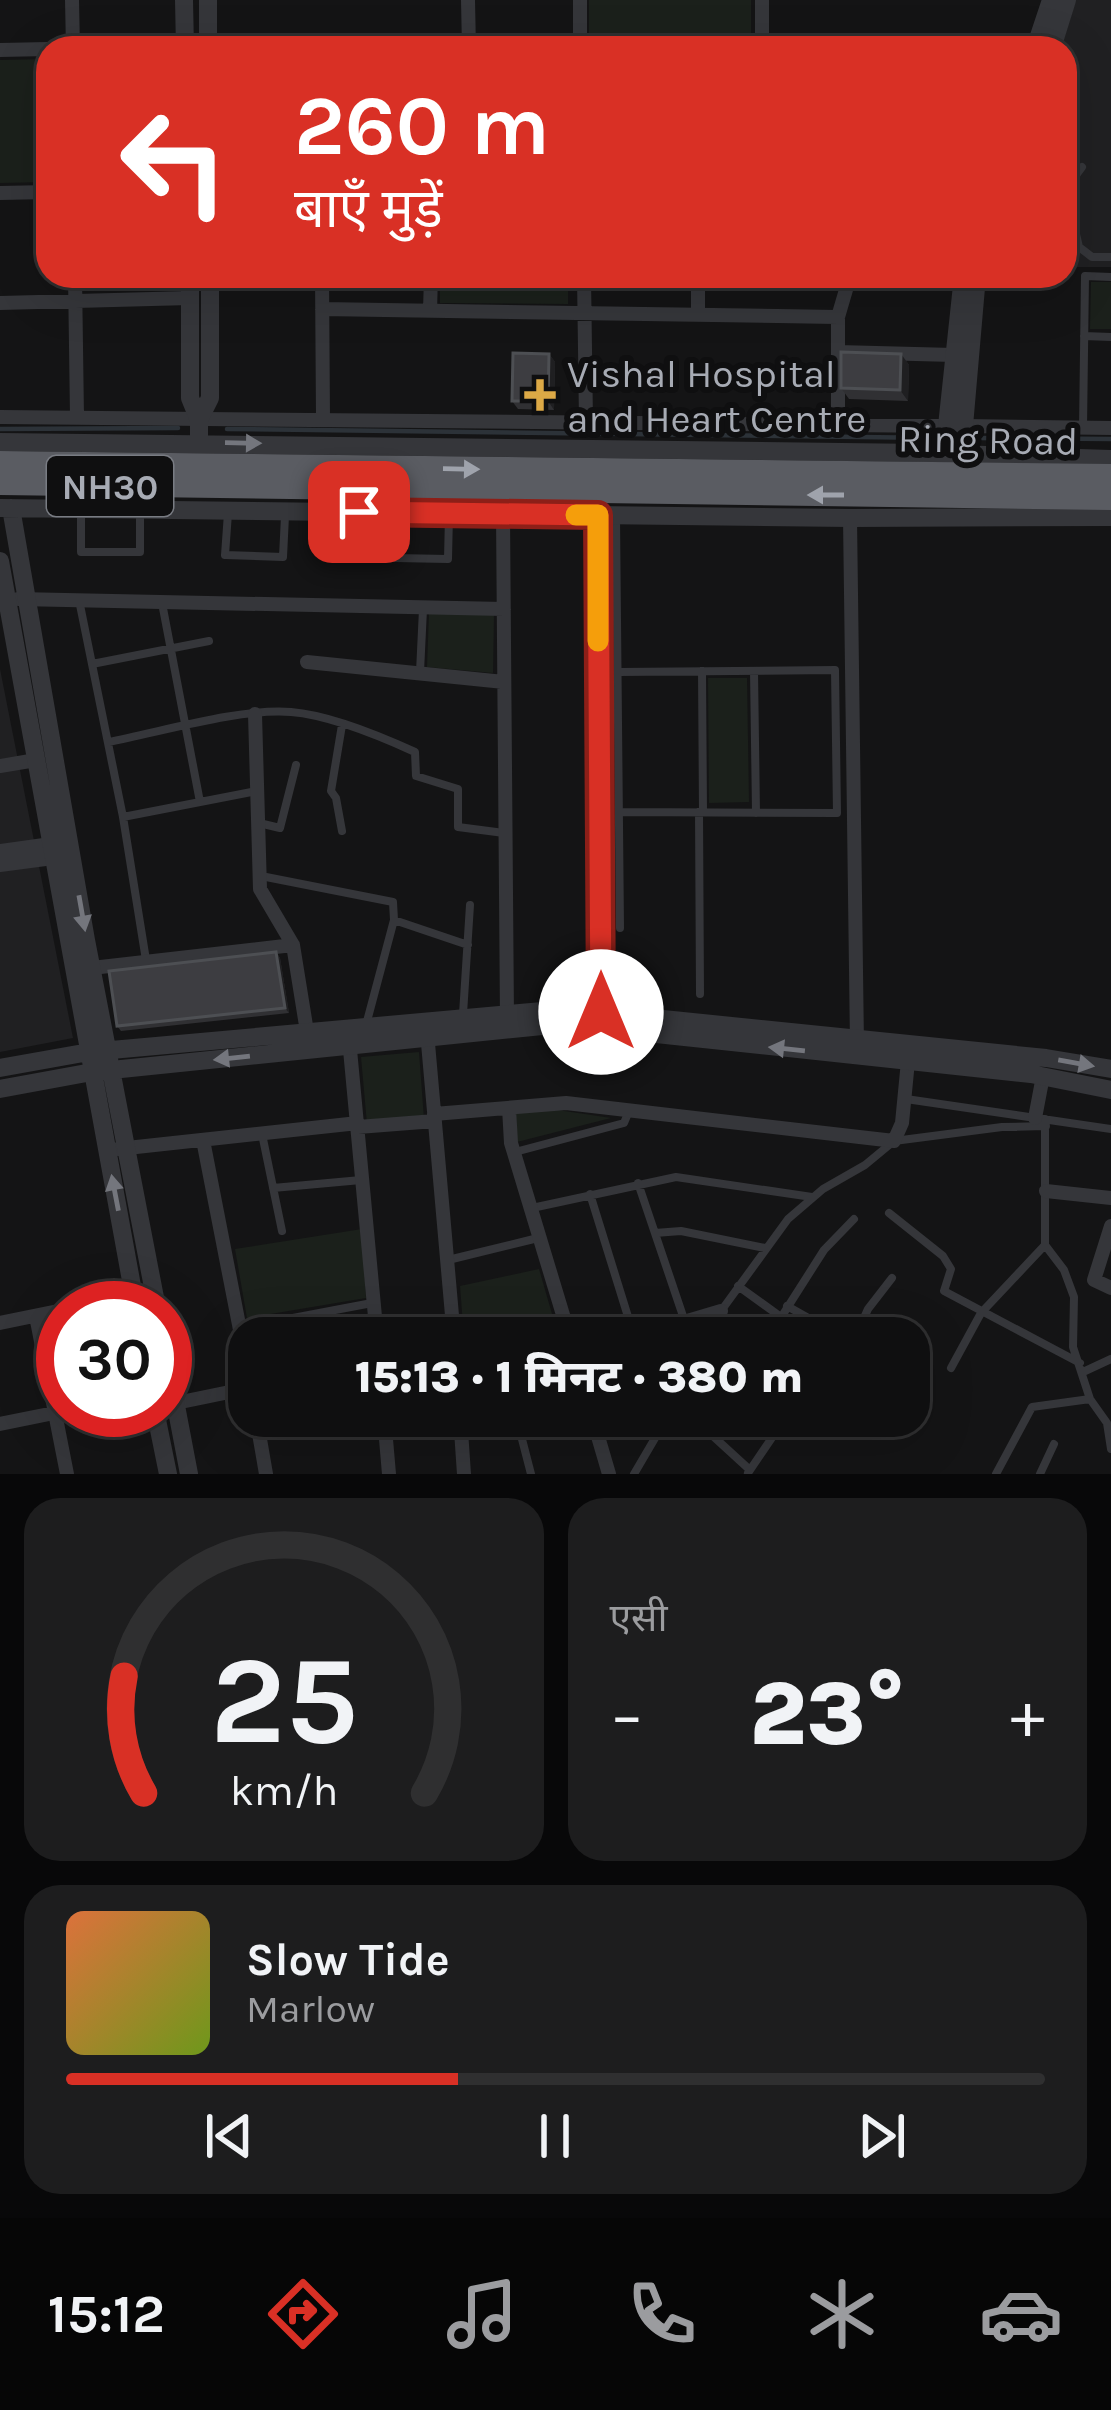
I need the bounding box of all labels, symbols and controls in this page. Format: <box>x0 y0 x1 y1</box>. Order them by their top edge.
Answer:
text: 260 m <box>294 77 550 175</box>
icon: left <box>96 84 252 240</box>
text: बाएँ मुड़ें <box>294 177 443 241</box>
place label: Vishal Hospital and Heart Centre <box>567 351 866 442</box>
marker: Vishal Hospital and Heart Centre <box>524 379 556 411</box>
street label: Ring Road <box>898 415 1078 465</box>
one-way arrow <box>225 434 263 453</box>
road number: NH30 <box>47 456 173 516</box>
one-way arrow <box>443 459 481 478</box>
pin <box>308 461 410 563</box>
icon: arrive <box>326 479 392 545</box>
one-way arrow <box>806 485 844 505</box>
one-way arrow <box>73 895 91 933</box>
position arrow <box>538 949 664 1075</box>
one-way arrow <box>768 1039 805 1058</box>
one-way arrow <box>213 1048 250 1067</box>
one-way arrow <box>1058 1054 1096 1073</box>
one-way arrow <box>105 1174 124 1211</box>
speed limit sign: 30 <box>36 1281 192 1437</box>
text: 15:13 · 1 मिनट · 380 m <box>355 1351 803 1403</box>
text: एसी <box>610 1595 668 1641</box>
text: 25 <box>210 1628 358 1773</box>
text: 23° <box>750 1661 905 1767</box>
text: − <box>610 1676 644 1754</box>
text: + <box>1010 1676 1045 1754</box>
text: km/h <box>229 1765 338 1815</box>
text: Slow Tide <box>246 1934 450 1986</box>
text: Marlow <box>246 1986 375 2032</box>
icon: previous <box>196 2103 262 2169</box>
icon: pause <box>522 2103 588 2169</box>
icon: next <box>849 2103 915 2169</box>
icon: directions <box>261 2272 345 2356</box>
icon: music <box>440 2272 524 2356</box>
icon: phone <box>620 2272 704 2356</box>
icon: climate <box>800 2272 884 2356</box>
icon: car <box>979 2272 1063 2356</box>
text: 15:12 <box>48 2282 165 2346</box>

